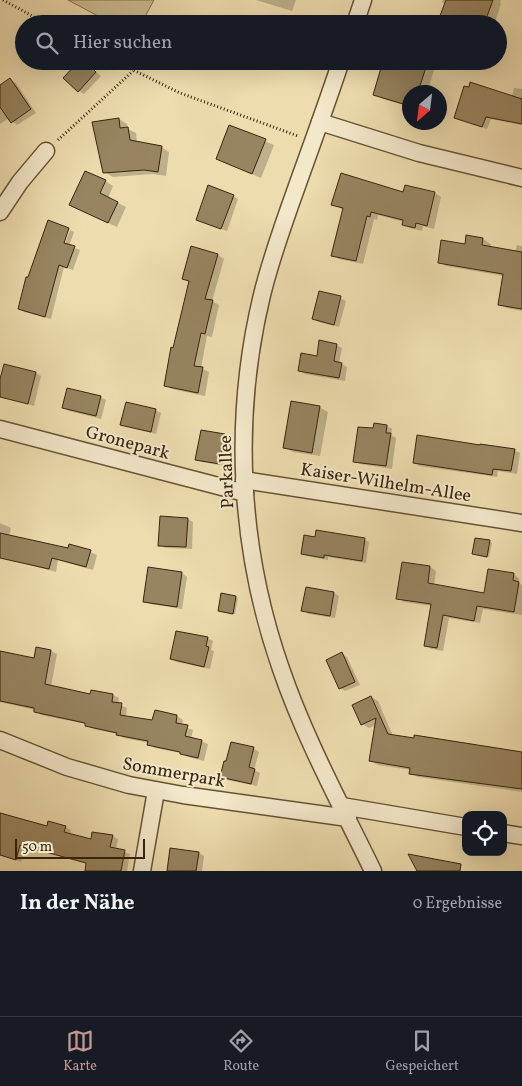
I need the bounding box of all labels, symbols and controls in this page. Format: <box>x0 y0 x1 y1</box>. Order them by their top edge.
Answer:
search box <box>15 15 507 70</box>
icon: search <box>33 29 61 57</box>
text: Hier suchen <box>73 30 172 56</box>
north arrow <box>402 85 447 130</box>
street label: Gronepark <box>83 420 173 467</box>
street label: Parkallee <box>214 435 241 509</box>
street label: Kaiser-Wilhelm-Allee <box>299 458 473 509</box>
street label: Sommerpark <box>120 752 227 795</box>
map controls <box>462 811 507 856</box>
button: locate <box>462 811 507 856</box>
scale bar <box>15 836 145 859</box>
text: 50 m <box>22 838 52 857</box>
text: In der Nähe <box>20 889 135 918</box>
text: 0 Ergebnisse <box>413 893 502 915</box>
tab: Karte <box>63 1027 97 1076</box>
tab: Route <box>223 1027 259 1076</box>
tab: Gespeichert <box>385 1027 459 1076</box>

